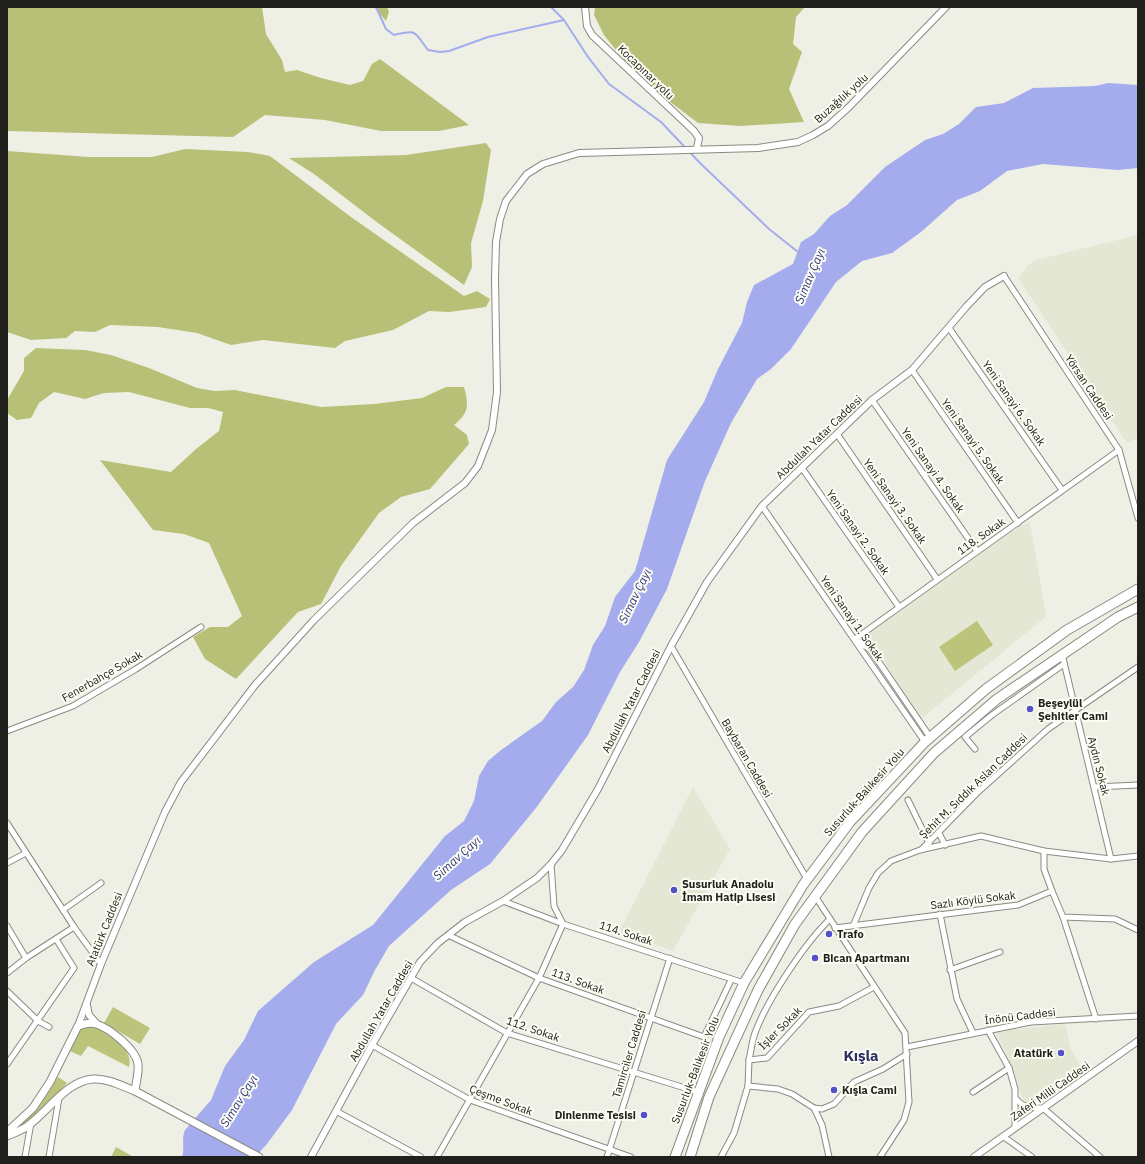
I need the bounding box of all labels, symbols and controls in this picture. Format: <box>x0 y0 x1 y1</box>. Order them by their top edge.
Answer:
street label: Kocapınar yolu <box>615 42 677 102</box>
street label: Buzağılık yolu <box>811 70 871 126</box>
water label: Simav Çayı <box>791 246 828 306</box>
street label: Yörsan Caddesi <box>1062 352 1116 422</box>
street label: Yeni Sanayi 6. Sokak <box>979 358 1049 449</box>
street label: Abdullah Yatar Caddesi <box>773 392 865 482</box>
street label: Yeni Sanayi 5. Sokak <box>938 396 1008 487</box>
street label: Yeni Sanayi 4. Sokak <box>898 425 968 516</box>
street label: Yeni Sanayi 3. Sokak <box>860 456 930 547</box>
street label: Yeni Sanayi 2. Sokak <box>823 487 893 578</box>
street label: 118. Sokak <box>954 514 1008 558</box>
water label: Simav Çayı <box>615 566 654 625</box>
street label: Yeni Sanayi 1. Sokak <box>817 573 887 664</box>
street label: Fenerbahçe Sokak <box>59 647 145 705</box>
street label: Abdullah Yatar Caddesi <box>599 647 663 755</box>
place label: Beşeylül Şehitler Cami <box>1038 696 1108 723</box>
marker: Beşeylül Şehitler Cami <box>1025 704 1035 714</box>
street label: Baybaran Caddesi <box>719 716 775 800</box>
street label: Şehit M. Sıddık Aslan Caddesi <box>916 731 1030 841</box>
street label: Aydın Sokak <box>1085 735 1113 797</box>
street label: Susurluk-Balıkesir Yolu <box>821 745 907 839</box>
water label: Simav Çayı <box>430 832 484 883</box>
place label: Susurluk Anadolu İmam Hatip Lisesi <box>682 877 775 904</box>
marker: Susurluk Anadolu İmam Hatip Lisesi <box>669 885 679 895</box>
street label: Sazlı Köylü Sokak <box>930 888 1017 912</box>
street label: Atatürk Caddesi <box>83 890 125 968</box>
street label: 114. Sokak <box>598 918 655 948</box>
place label: Trafo <box>837 927 864 941</box>
marker: Trafo <box>824 929 834 939</box>
place label: Bican Apartmanı <box>823 951 910 965</box>
marker: Bican Apartmanı <box>810 953 820 963</box>
street label: Abdullah Yatar Caddesi <box>346 958 416 1064</box>
street label: 113. Sokak <box>550 965 607 997</box>
street label: İşler Sokak <box>755 1003 805 1053</box>
street label: İnönü Caddesi <box>984 1005 1056 1027</box>
street label: Tamirciler Caddesi <box>609 1008 649 1100</box>
street label: 112. Sokak <box>505 1013 562 1045</box>
street label: Susurluk-Balıkesir Yolu <box>668 1014 722 1126</box>
district label: Kışla <box>843 1046 879 1065</box>
place label: Atatürk <box>1014 1046 1054 1060</box>
marker: Atatürk <box>1056 1048 1066 1058</box>
street label: Zaferi Milli Caddesi <box>1008 1058 1092 1124</box>
water label: Simav Çayı <box>217 1072 261 1130</box>
street label: Çeşme Sokak <box>467 1082 535 1119</box>
place label: Kışla Cami <box>842 1083 897 1097</box>
marker: Kışla Cami <box>829 1085 839 1095</box>
place label: Dinlenme Tesisi <box>555 1108 636 1122</box>
marker: Dinlenme Tesisi <box>639 1110 649 1120</box>

